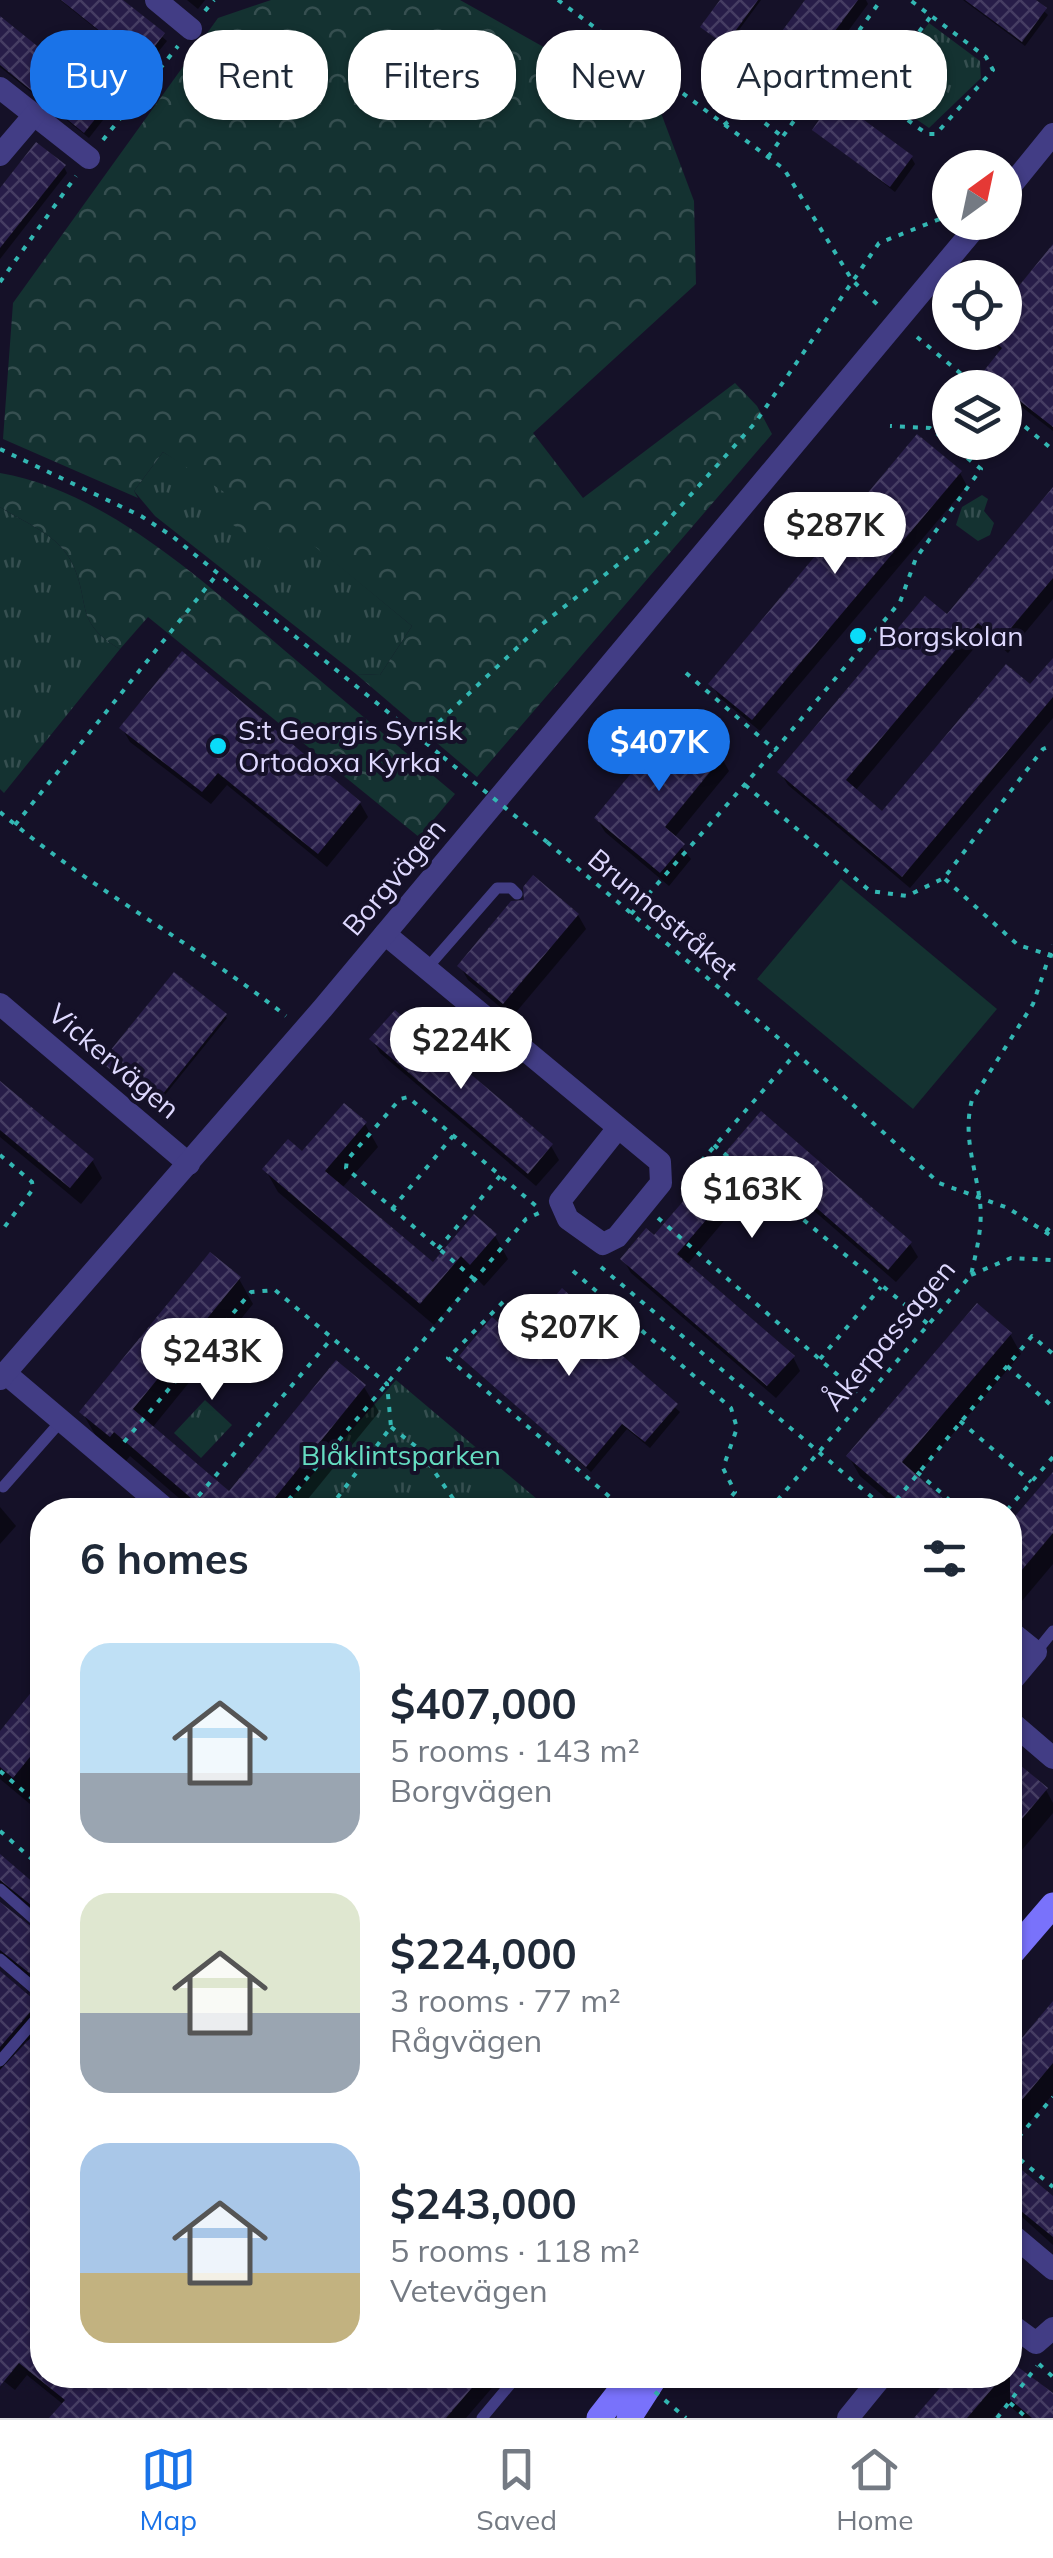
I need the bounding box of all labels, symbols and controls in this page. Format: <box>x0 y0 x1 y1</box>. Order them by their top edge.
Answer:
chip: Buy <box>30 30 163 120</box>
chip: Rent <box>183 30 328 120</box>
chip: Filters <box>348 30 516 120</box>
chip: New <box>536 30 681 120</box>
chip: Apartment <box>701 30 947 120</box>
north arrow <box>932 150 1022 240</box>
map controls <box>932 150 1022 460</box>
button: locate <box>932 260 1022 350</box>
button: layers <box>932 370 1022 460</box>
pin: $287K <box>765 492 905 577</box>
text: $287K <box>786 504 884 544</box>
place label: Borgskolan <box>878 618 1024 653</box>
marker: Borgskolan <box>847 625 869 647</box>
pin: $407K <box>589 709 729 794</box>
place label: S:t Georgis Syrisk Ortodoxa Kyrka <box>238 712 463 779</box>
text: $407K <box>610 721 708 761</box>
marker: S:t Georgis Syrisk Ortodoxa Kyrka <box>207 735 229 757</box>
street label: Borgvägen <box>335 811 453 942</box>
street label: Brunnastråket <box>581 841 745 986</box>
street label: Vickervägen <box>42 996 187 1126</box>
pin: $224K <box>391 1007 531 1092</box>
text: $224K <box>412 1019 510 1059</box>
pin: $163K <box>682 1156 822 1241</box>
text: $163K <box>703 1168 801 1208</box>
street label: Åkerpassagen <box>815 1252 962 1417</box>
pin: $207K <box>499 1294 639 1379</box>
text: $207K <box>520 1306 618 1346</box>
pin: $243K <box>142 1318 282 1403</box>
text: $243K <box>163 1330 261 1370</box>
park label: Blåklintsparken <box>301 1437 501 1472</box>
icon: filters <box>917 1531 972 1586</box>
text: 6 homes <box>80 1532 249 1585</box>
text: $407,000 <box>390 1677 577 1730</box>
icon: home <box>160 1683 280 1803</box>
text: 5 rooms · 143 m² <box>390 1730 640 1770</box>
text: Borgvägen <box>390 1770 552 1810</box>
text: $224,000 <box>390 1927 577 1980</box>
icon: home <box>160 1933 280 2053</box>
text: 3 rooms · 77 m² <box>390 1980 621 2020</box>
text: Rågvägen <box>390 2020 542 2060</box>
text: $243,000 <box>390 2177 577 2230</box>
icon: home <box>160 2183 280 2303</box>
text: 5 rooms · 118 m² <box>390 2230 640 2270</box>
text: Vetevägen <box>390 2270 548 2310</box>
tab: Map <box>140 2442 197 2537</box>
tab: Saved <box>476 2442 557 2537</box>
tab: Home <box>836 2442 913 2537</box>

